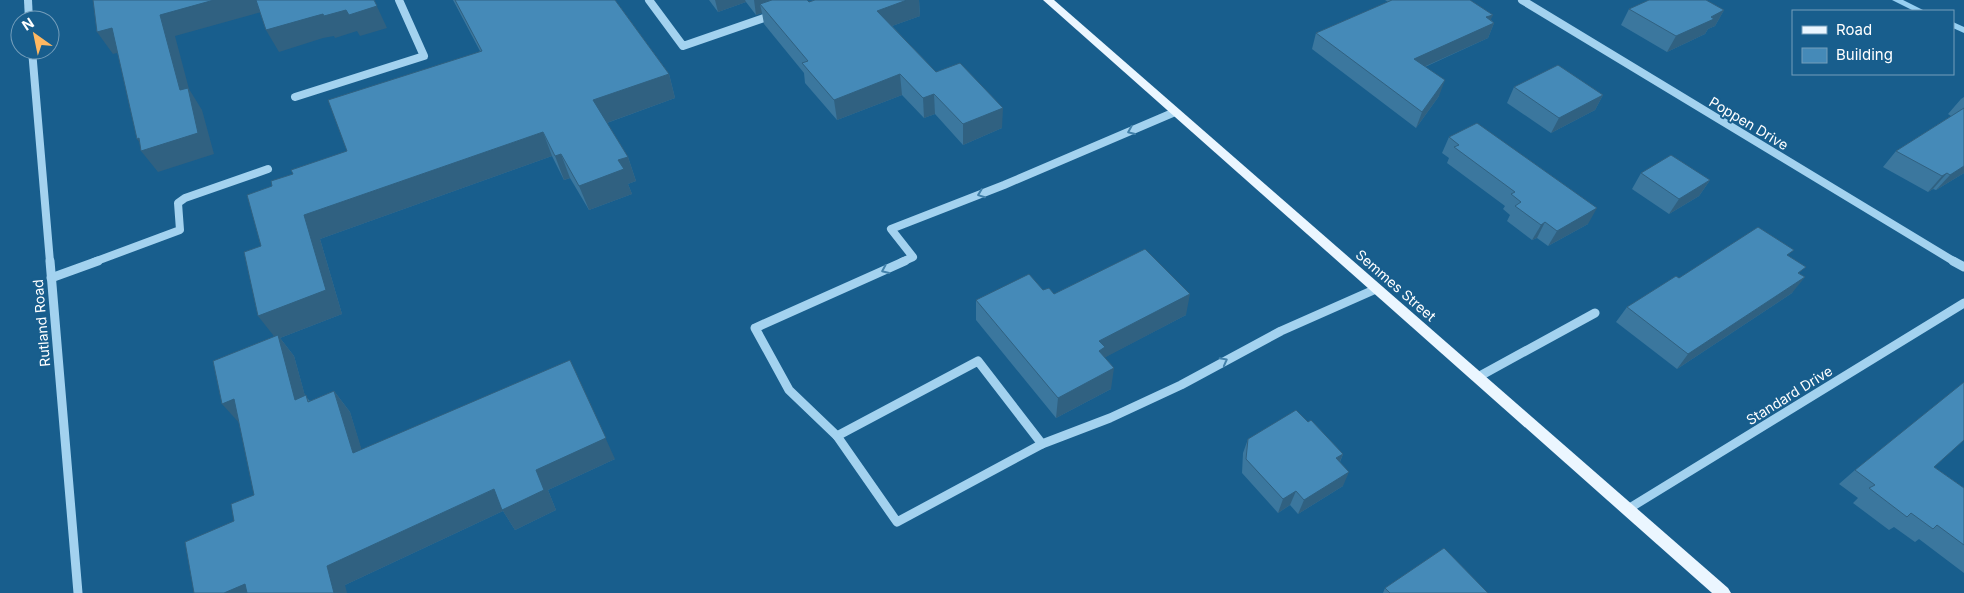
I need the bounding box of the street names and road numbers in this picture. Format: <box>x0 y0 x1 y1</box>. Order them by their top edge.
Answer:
street label: Poppen Drive <box>1706 93 1792 153</box>
street label: Semmes Street <box>1352 246 1440 325</box>
street label: Rutland Road <box>29 279 53 367</box>
street label: Standard Drive <box>1743 362 1835 428</box>

